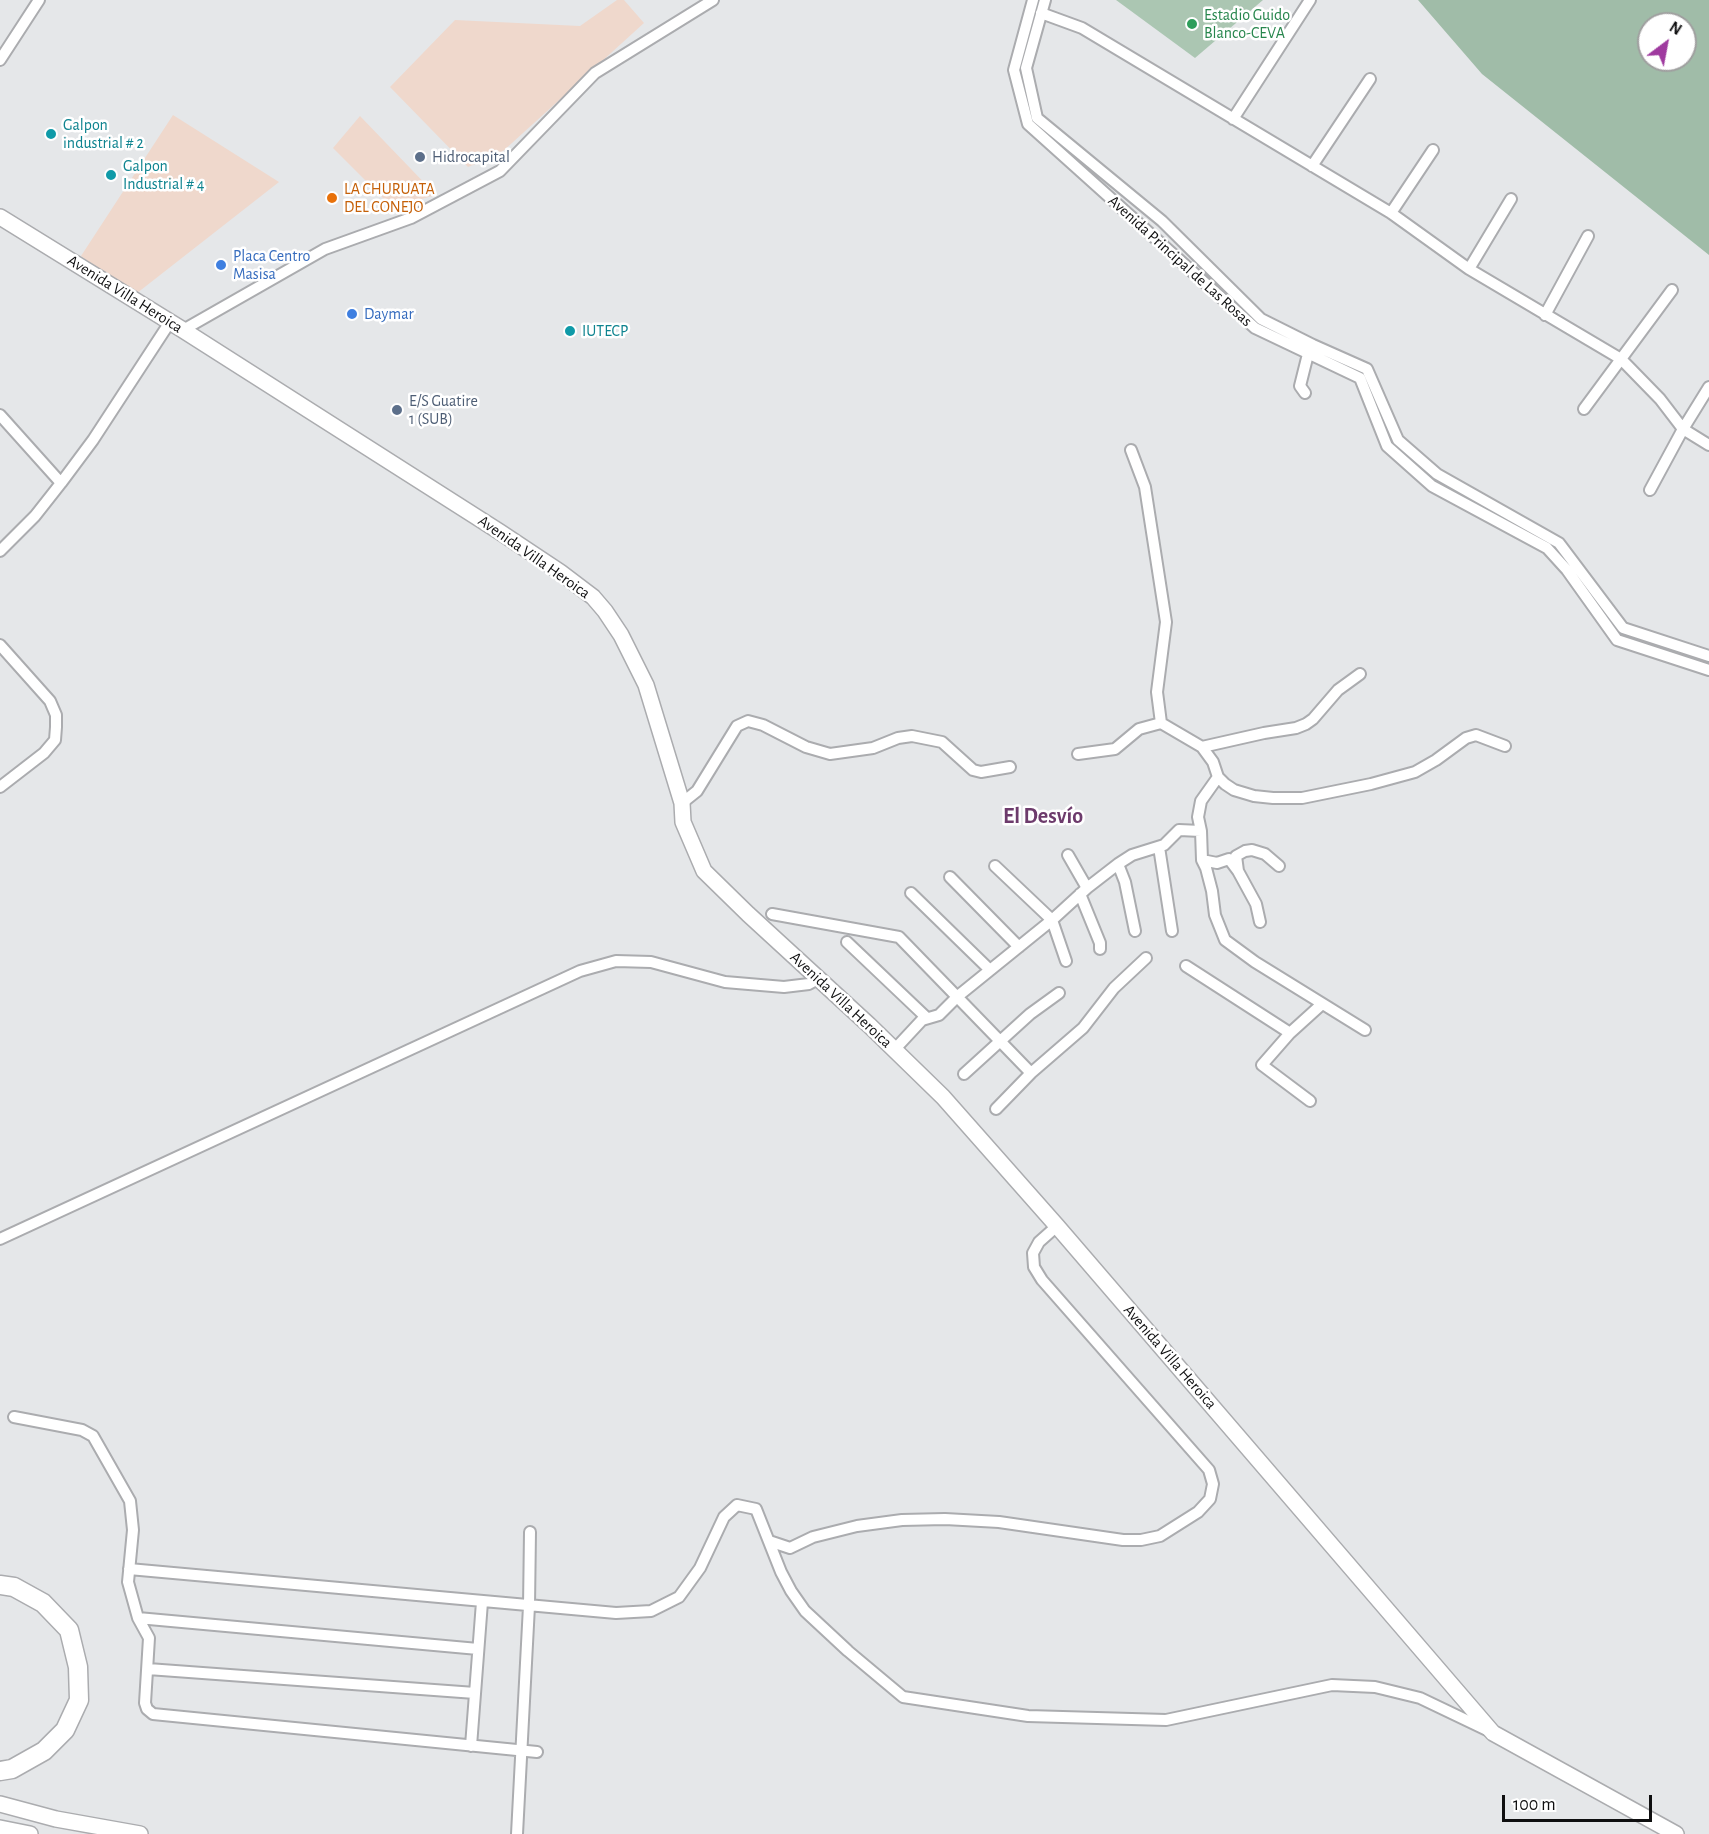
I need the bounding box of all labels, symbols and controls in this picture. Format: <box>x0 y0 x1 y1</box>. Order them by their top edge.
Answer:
place label: Estadio Guido Blanco-CEVA <box>1204 5 1290 43</box>
north arrow <box>1637 12 1697 72</box>
marker: Estadio Guido Blanco-CEVA <box>1185 17 1199 31</box>
text: N <box>1667 19 1684 38</box>
place label: Galpon industrial # 2 <box>63 115 144 153</box>
marker: Galpon industrial # 2 <box>44 127 58 141</box>
place label: Hidrocapital <box>432 147 510 167</box>
marker: Hidrocapital <box>413 150 427 164</box>
place label: Galpon Industrial # 4 <box>123 156 204 194</box>
marker: Galpon Industrial # 4 <box>104 168 118 182</box>
place label: LA CHURUATA DEL CONEJO <box>344 179 435 217</box>
marker: LA CHURUATA DEL CONEJO <box>325 191 339 205</box>
street label: Avenida Principal de Las Rosas <box>1104 191 1256 331</box>
place label: Placa Centro Masisa <box>233 246 310 284</box>
street label: Avenida Villa Heroica <box>64 251 186 337</box>
marker: Placa Centro Masisa <box>214 258 228 272</box>
place label: Daymar <box>364 304 414 324</box>
marker: Daymar <box>345 307 359 321</box>
place label: IUTECP <box>582 321 628 341</box>
marker: IUTECP <box>563 324 577 338</box>
place label: E/S Guatire 1 (SUB) <box>409 391 478 429</box>
marker: E/S Guatire 1 (SUB) <box>390 403 404 417</box>
street label: Avenida Villa Heroica <box>474 511 594 603</box>
district label: El Desvío <box>1003 803 1083 829</box>
street label: Avenida Villa Heroica <box>786 948 896 1052</box>
street label: Avenida Villa Heroica <box>1119 1301 1221 1413</box>
scale bar <box>1505 1783 1655 1821</box>
text: 100 m <box>1513 1796 1556 1814</box>

